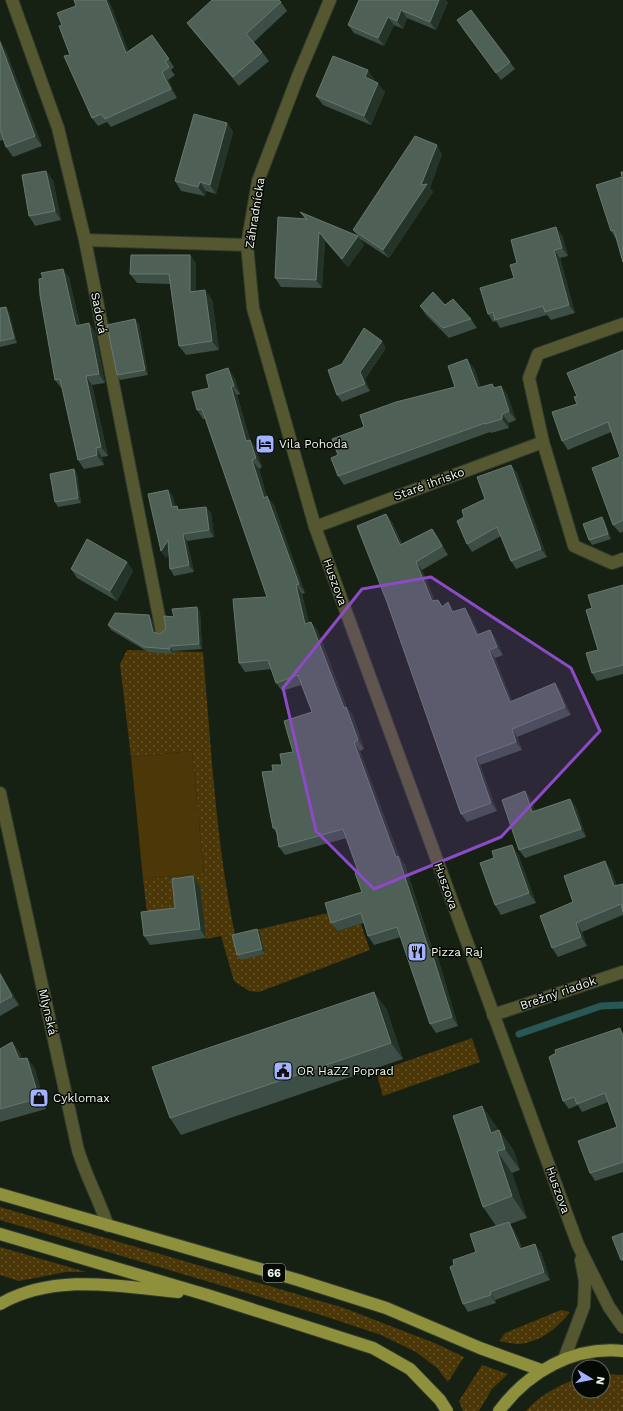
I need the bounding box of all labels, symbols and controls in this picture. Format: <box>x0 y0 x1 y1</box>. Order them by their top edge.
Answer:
street label: Záhradnícka <box>242 176 268 249</box>
street label: Sadová <box>88 291 110 335</box>
hotel icon: Vila Pohoda <box>254 433 276 455</box>
place label: Vila Pohoda <box>279 437 348 451</box>
street label: Staré ihrisko <box>392 465 466 503</box>
street label: Huszova <box>320 557 350 608</box>
street label: Huszova <box>431 861 461 912</box>
restaurant icon: Pizza Raj <box>406 941 428 963</box>
place label: Pizza Raj <box>431 945 483 959</box>
street label: Brežný riadok <box>518 973 598 1013</box>
street label: Mlynská <box>36 988 60 1037</box>
public building icon: OR HaZZ Poprad <box>272 1060 294 1082</box>
place label: OR HaZZ Poprad <box>297 1064 394 1078</box>
shop icon: Cyklomax <box>28 1087 50 1109</box>
place label: Cyklomax <box>53 1091 110 1105</box>
street label: Huszova <box>543 1165 573 1216</box>
road number: 66 <box>263 1264 285 1282</box>
north arrow <box>571 1359 611 1399</box>
text: N <box>593 1376 607 1386</box>

